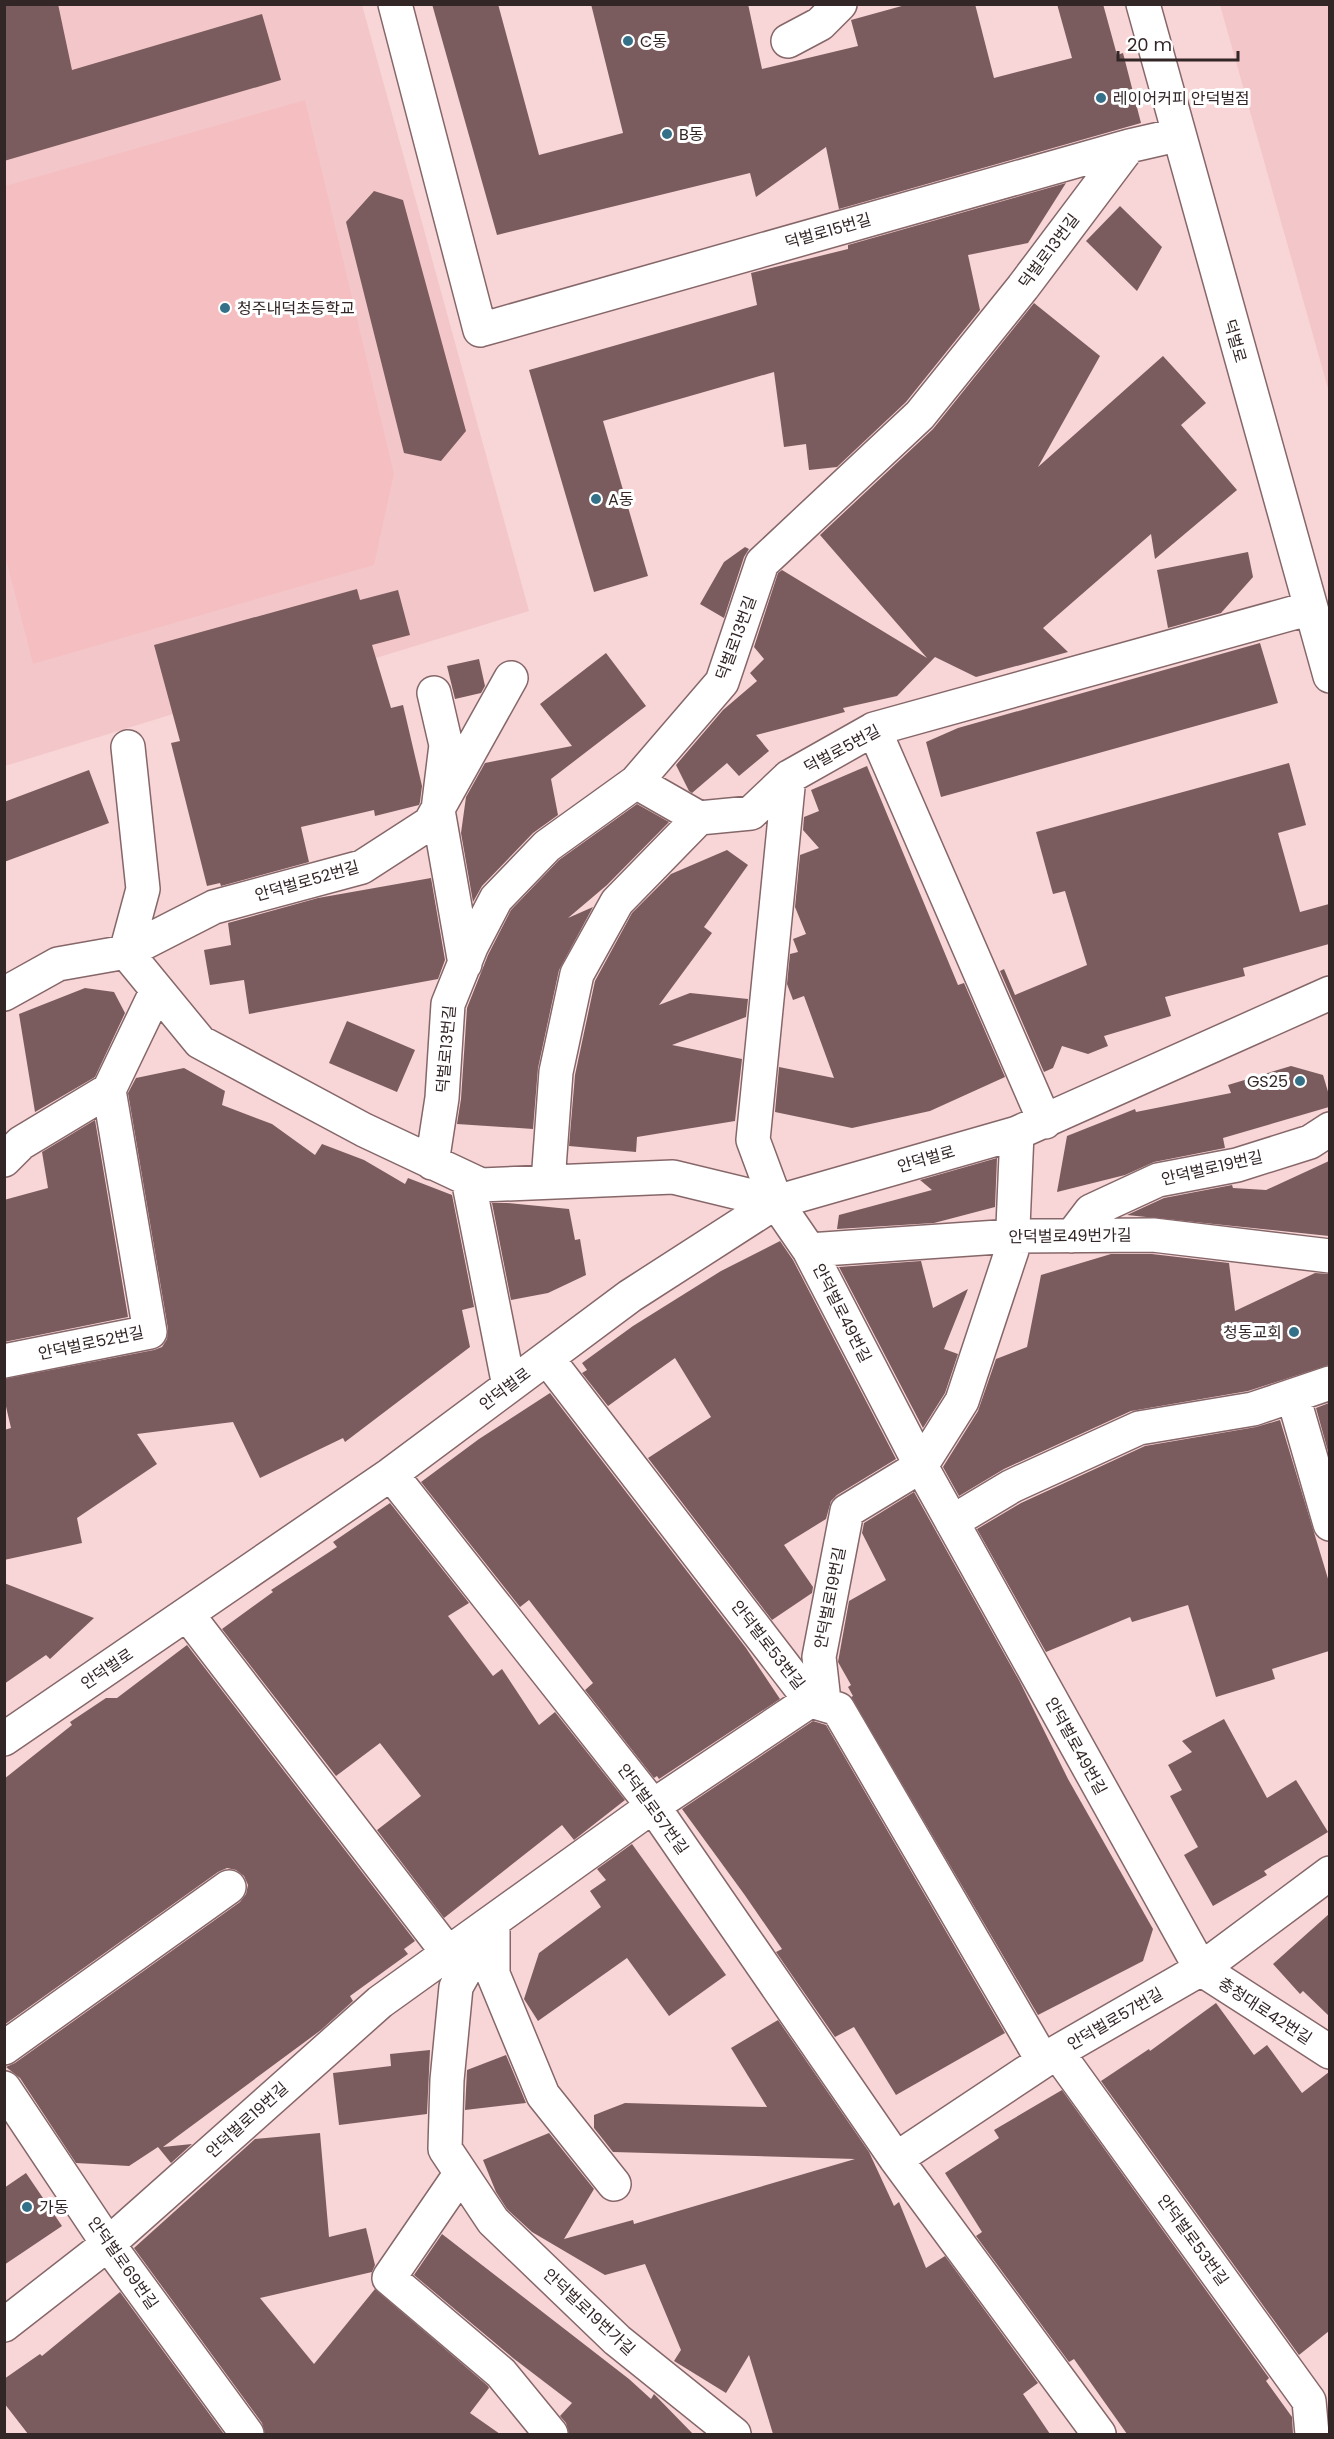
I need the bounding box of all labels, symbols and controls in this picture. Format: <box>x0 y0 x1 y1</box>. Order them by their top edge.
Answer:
scale bar <box>1118 24 1238 62</box>
place label: C동 <box>640 30 667 53</box>
text: 20 m <box>1127 32 1172 57</box>
marker: C동 <box>621 34 635 48</box>
place label: 레이어커피 안덕벌점 <box>1113 87 1250 110</box>
marker: 레이어커피 안덕벌점 <box>1094 91 1108 105</box>
place label: B동 <box>679 123 704 146</box>
marker: B동 <box>660 127 674 141</box>
street label: 덕벌로15번길 <box>782 208 874 254</box>
street label: 덕벌로13번길 <box>1013 209 1085 293</box>
place label: 청주내덕초등학교 <box>237 297 355 320</box>
marker: 청주내덕초등학교 <box>218 301 232 315</box>
street label: 덕벌로 <box>1218 317 1252 366</box>
place label: A동 <box>608 488 634 511</box>
marker: A동 <box>589 492 603 506</box>
street label: 덕벌로13번길 <box>710 593 762 683</box>
street label: 덕벌로5번길 <box>800 719 884 779</box>
street label: 안덕벌로52번길 <box>252 855 362 907</box>
street label: 덕벌로13번길 <box>431 1004 461 1094</box>
place label: GS25 <box>1247 1070 1288 1093</box>
marker: GS25 <box>1293 1074 1307 1088</box>
street label: 안덕벌로 <box>895 1140 958 1178</box>
street label: 안덕벌로19번길 <box>1159 1145 1265 1191</box>
street label: 안덕벌로49번가길 <box>1008 1223 1132 1249</box>
street label: 안덕벌로49번길 <box>807 1259 877 1367</box>
street label: 안덕벌로52번길 <box>36 1321 146 1365</box>
place label: 청동교회 <box>1223 1321 1282 1344</box>
marker: 청동교회 <box>1287 1325 1301 1339</box>
street label: 안덕벌로 <box>475 1362 536 1416</box>
street label: 안덕벌로19번길 <box>809 1545 851 1651</box>
street label: 안덕벌로53번길 <box>726 1595 810 1695</box>
street label: 안덕벌로 <box>76 1643 138 1695</box>
street label: 안덕벌로49번길 <box>1040 1693 1112 1799</box>
street label: 안덕벌로57번길 <box>612 1759 694 1859</box>
street label: 충청대로42번길 <box>1214 1972 1316 2050</box>
street label: 안덕벌로57번길 <box>1063 1982 1167 2056</box>
street label: 안덕벌로19번길 <box>201 2077 293 2163</box>
street label: 안덕벌로53번길 <box>1152 2190 1234 2290</box>
place label: 가동 <box>39 2196 69 2219</box>
marker: 가동 <box>20 2200 34 2214</box>
street label: 안덕벌로69번길 <box>82 2212 164 2314</box>
street label: 안덕벌로19번가길 <box>538 2263 640 2361</box>

